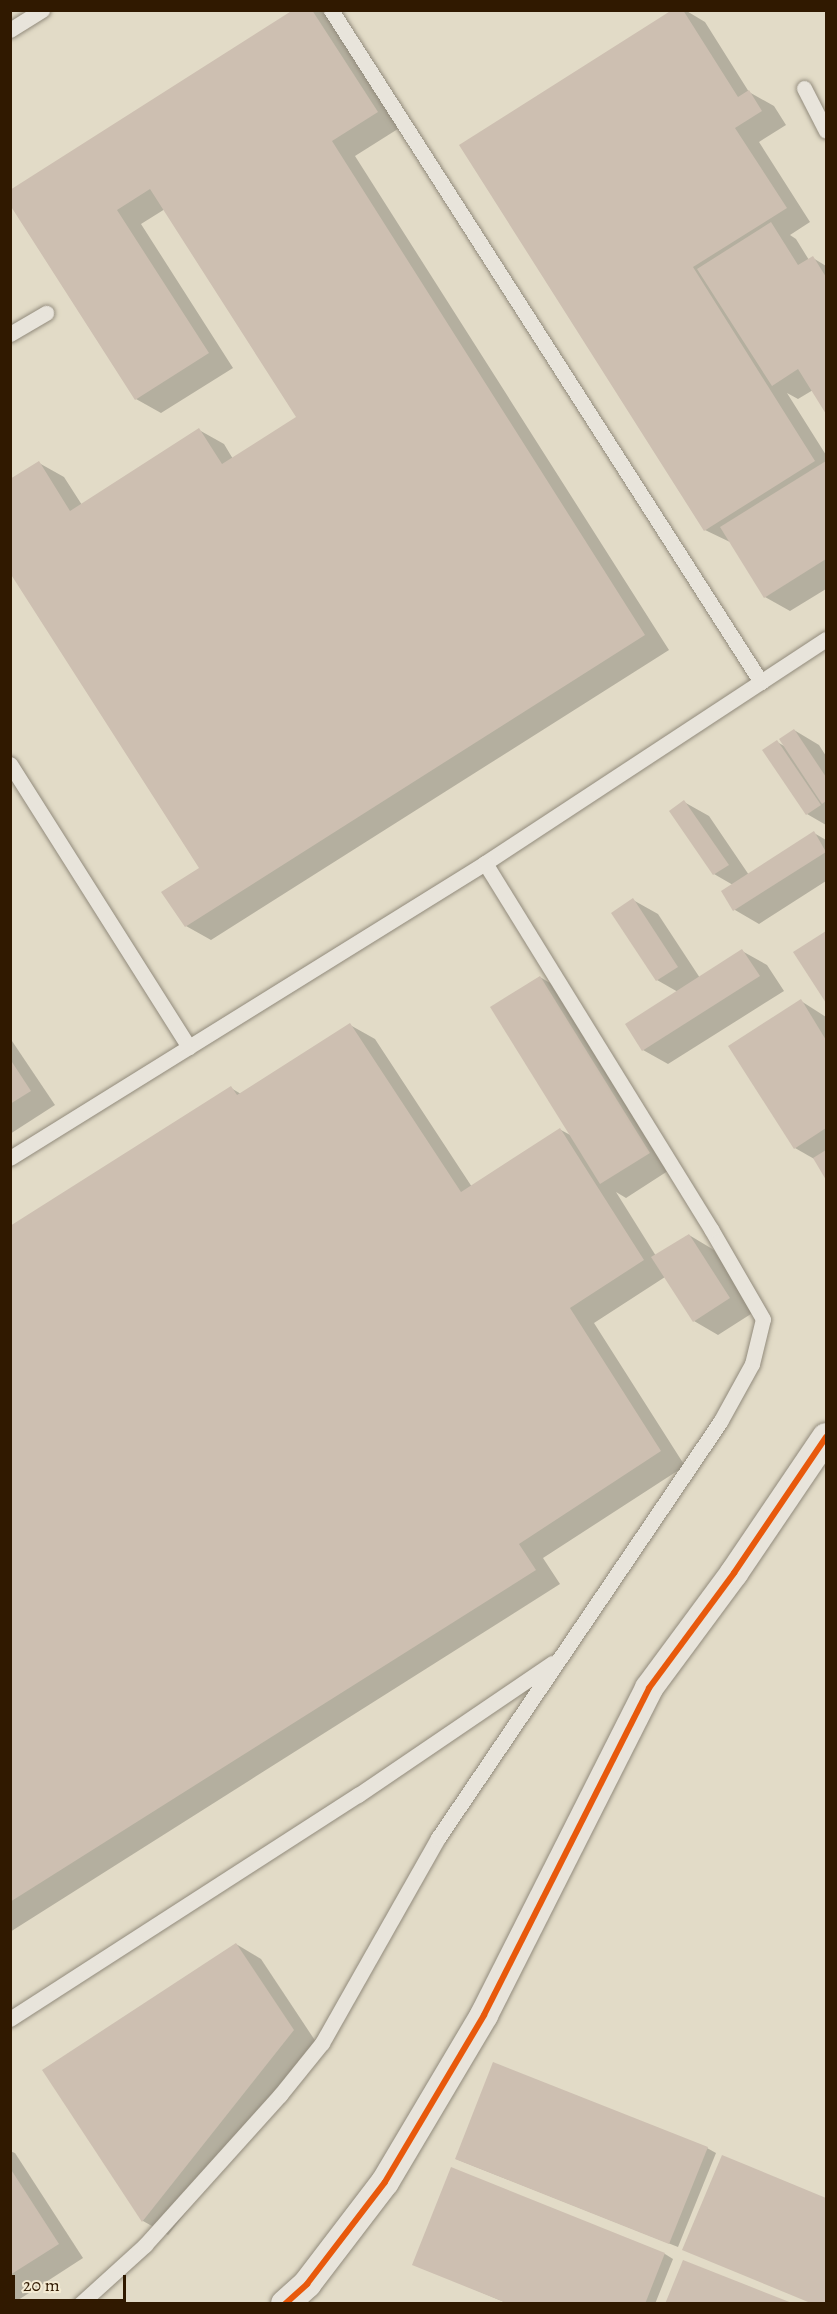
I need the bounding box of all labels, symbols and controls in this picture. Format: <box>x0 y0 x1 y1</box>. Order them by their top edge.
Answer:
scale bar <box>15 2263 129 2301</box>
text: 20 m <box>23 2273 60 2297</box>

